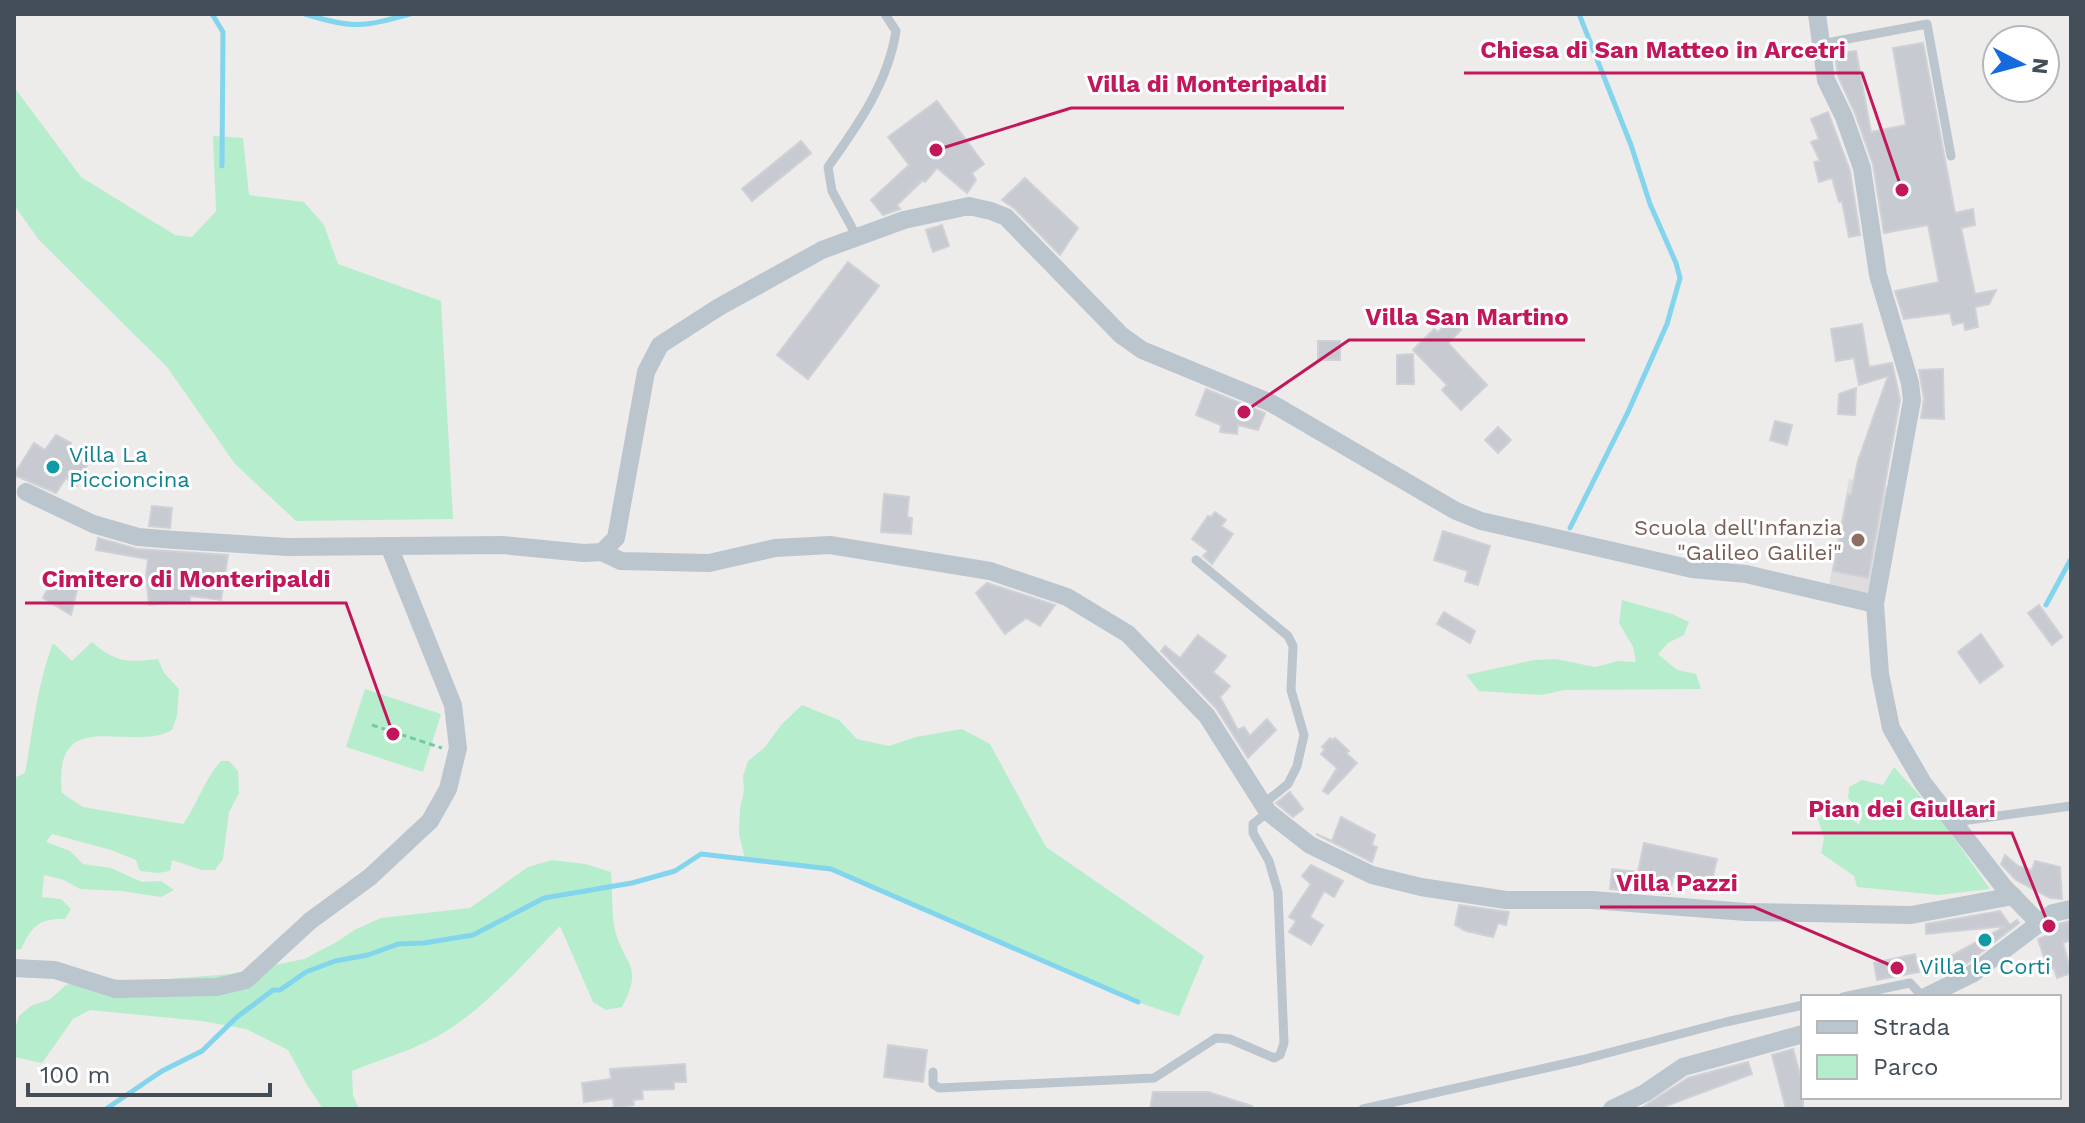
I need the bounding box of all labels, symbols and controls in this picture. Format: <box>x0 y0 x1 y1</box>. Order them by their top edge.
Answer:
north arrow <box>1981 24 2061 104</box>
callout: Chiesa di San Matteo in Arcetri <box>1464 25 1862 73</box>
text: Chiesa di San Matteo in Arcetri <box>1480 36 1846 64</box>
text: N <box>2027 57 2054 75</box>
callout: Villa di Monteripaldi <box>1071 60 1344 108</box>
text: Villa di Monteripaldi <box>1087 70 1327 98</box>
callout: Villa San Martino <box>1349 292 1585 340</box>
text: Villa San Martino <box>1365 303 1569 331</box>
place label: Villa La Piccioncina <box>69 442 190 492</box>
marker: Villa La Piccioncina <box>44 458 62 476</box>
place label: Scuola dell'Infanzia "Galileo Galilei" <box>1634 515 1842 565</box>
marker: Scuola dell'Infanzia "Galileo Galilei" <box>1849 531 1867 549</box>
callout: Cimitero di Monteripaldi <box>25 555 346 603</box>
text: Cimitero di Monteripaldi <box>42 565 330 593</box>
callout: Pian dei Giullari <box>1792 785 2012 833</box>
text: Pian dei Giullari <box>1808 795 1996 823</box>
callout: Villa Pazzi <box>1600 859 1754 907</box>
text: Villa Pazzi <box>1616 869 1738 897</box>
marker: Villa le Corti <box>1976 931 1994 949</box>
place label: Villa le Corti <box>1919 954 2051 979</box>
legend <box>1801 995 2061 1099</box>
text: Strada <box>1873 1013 1950 1041</box>
scale bar <box>28 1047 270 1097</box>
text: Parco <box>1873 1053 1938 1081</box>
text: 100 m <box>40 1061 110 1089</box>

